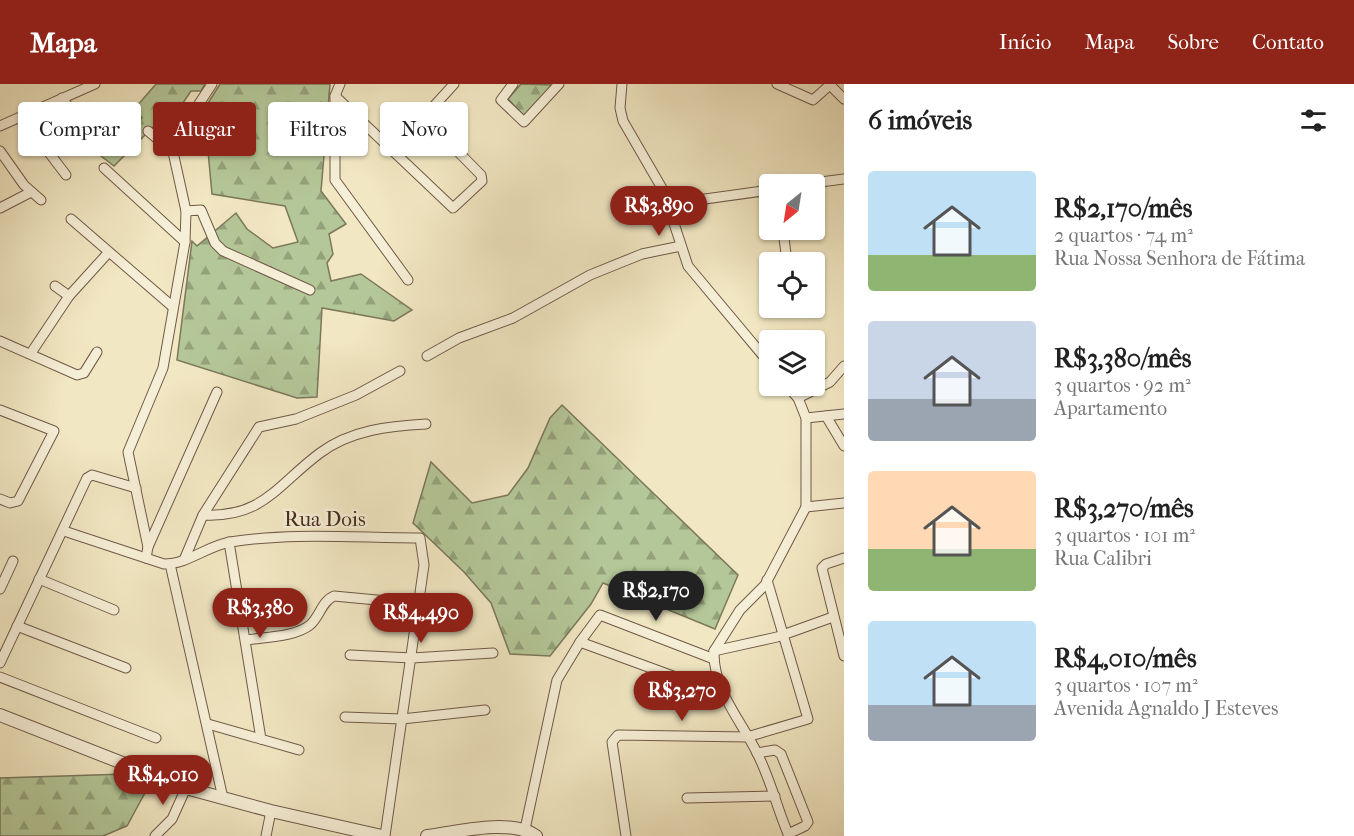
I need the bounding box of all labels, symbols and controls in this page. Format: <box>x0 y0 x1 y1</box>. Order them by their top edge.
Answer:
text: Mapa <box>30 26 97 59</box>
text: Início <box>999 30 1051 54</box>
text: Mapa <box>1084 30 1134 54</box>
text: Sobre <box>1167 30 1219 54</box>
text: Contato <box>1252 30 1324 54</box>
chip: Comprar <box>18 102 141 156</box>
chip: Alugar <box>153 102 256 156</box>
chip: Filtros <box>268 102 368 156</box>
chip: Novo <box>380 102 468 156</box>
icon: filters <box>1297 104 1330 137</box>
text: 6 imóveis <box>868 105 972 136</box>
north arrow <box>759 174 825 240</box>
map controls <box>759 174 825 396</box>
pin: R$3,890 <box>604 186 714 237</box>
text: R$2,170/mês <box>1054 193 1192 224</box>
text: R$3,890 <box>624 194 694 217</box>
icon: home <box>916 195 988 267</box>
text: 2 quartos · 74 m² <box>1054 224 1193 247</box>
text: Rua Nossa Senhora de Fátima <box>1054 247 1305 270</box>
button: locate <box>759 252 825 318</box>
button: layers <box>759 330 825 396</box>
text: R$3,380/mês <box>1054 343 1191 374</box>
icon: home <box>916 345 988 417</box>
text: 3 quartos · 92 m² <box>1054 374 1191 397</box>
text: Apartamento <box>1054 397 1167 420</box>
text: R$3,270/mês <box>1054 493 1194 524</box>
icon: home <box>916 495 988 567</box>
street label: Rua Dois <box>284 507 366 531</box>
text: 3 quartos · 101 m² <box>1054 524 1195 547</box>
text: Rua Calibri <box>1054 547 1152 570</box>
pin: R$2,170 <box>601 571 711 622</box>
text: R$2,170 <box>622 579 690 602</box>
pin: R$3,380 <box>205 588 315 639</box>
pin: R$4,490 <box>366 593 476 644</box>
text: R$3,380 <box>226 596 294 619</box>
text: R$4,490 <box>383 601 459 624</box>
text: R$4,010/mês <box>1054 643 1197 674</box>
icon: home <box>916 645 988 717</box>
pin: R$3,270 <box>627 671 737 722</box>
text: 3 quartos · 107 m² <box>1054 674 1198 697</box>
text: R$3,270 <box>648 679 716 702</box>
text: Avenida Agnaldo J Esteves <box>1054 697 1278 720</box>
pin: R$4,010 <box>108 755 218 806</box>
text: R$4,010 <box>128 763 198 786</box>

